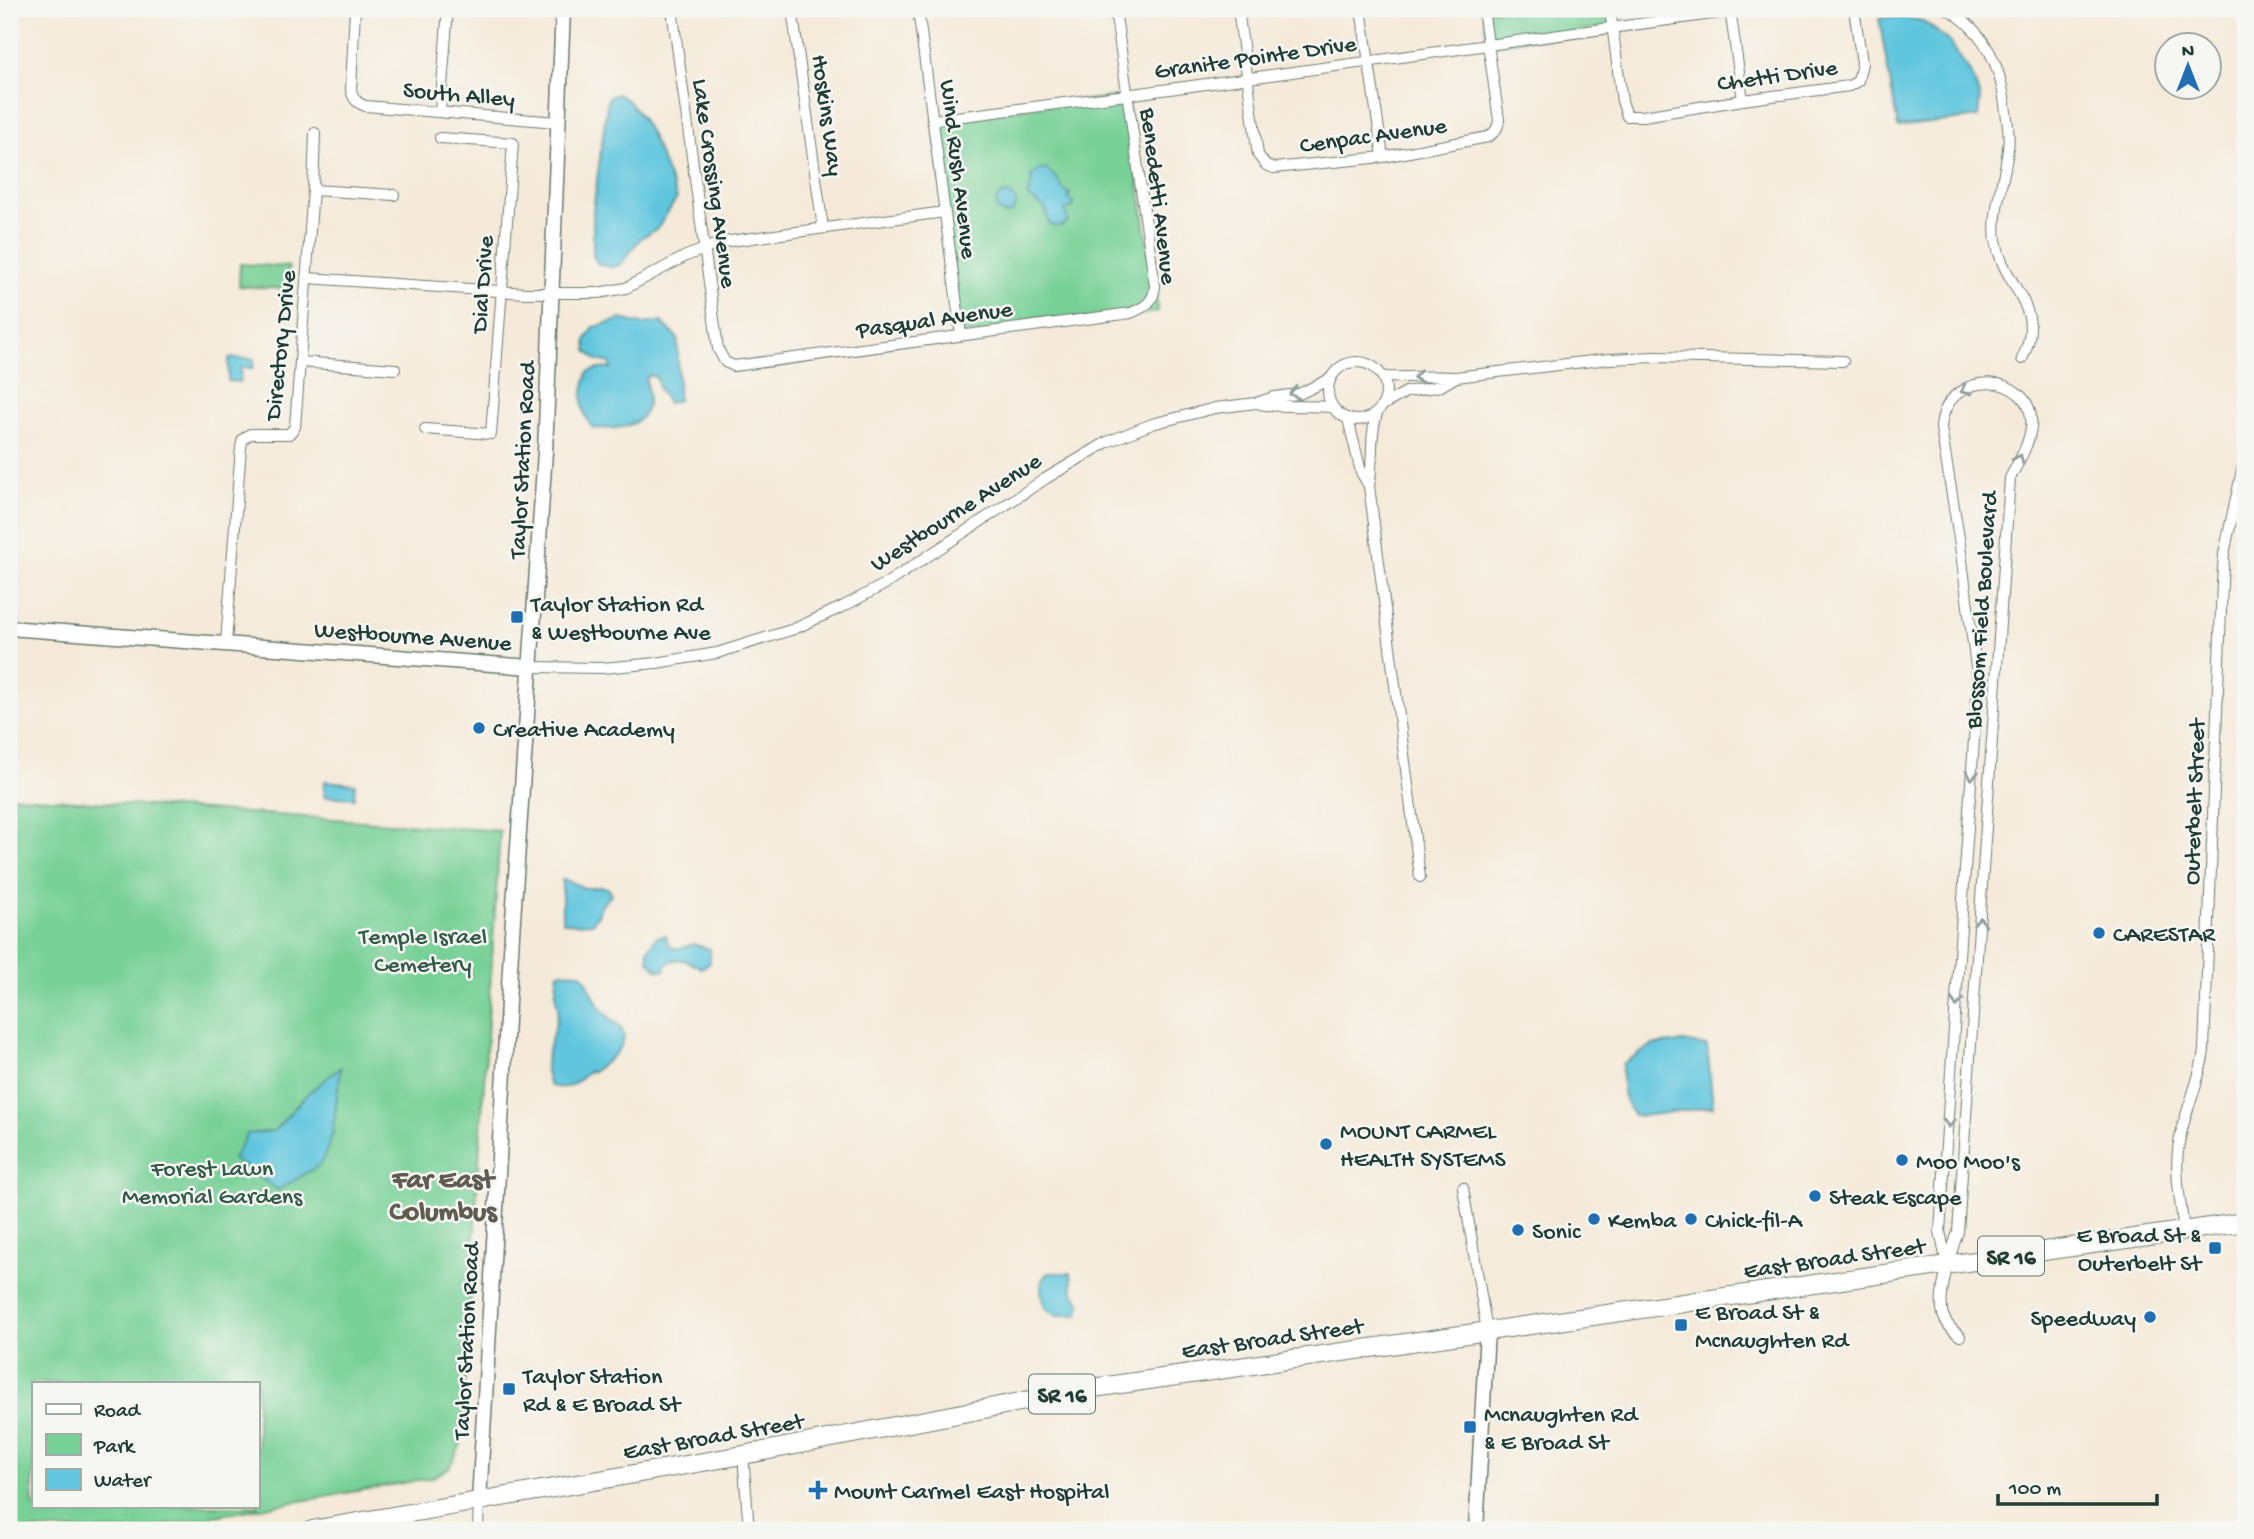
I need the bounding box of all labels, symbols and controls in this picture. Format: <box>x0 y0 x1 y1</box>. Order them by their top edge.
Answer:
street label: Granite Pointe Drive <box>1153 31 1359 88</box>
north arrow <box>2152 32 2222 102</box>
text: N <box>2182 41 2194 64</box>
street label: Hoskins Way <box>803 53 848 178</box>
street label: Chetti Drive <box>1716 55 1840 100</box>
street label: South Alley <box>402 77 516 116</box>
street label: Lake Crossing Avenue <box>684 77 742 290</box>
street label: Wind Rush Avenue <box>931 78 982 261</box>
street label: Benedetti Avenue <box>1131 106 1182 287</box>
street label: Cenpac Avenue <box>1298 113 1449 162</box>
street label: Dial Drive <box>466 234 502 336</box>
street label: Directory Drive <box>260 268 305 424</box>
street label: Pasqual Avenue <box>853 296 1015 347</box>
street label: Taylor Station Road <box>505 359 544 562</box>
one-way arrow <box>1412 369 1423 384</box>
one-way arrow <box>1960 382 1972 395</box>
one-way arrow <box>1288 385 1300 399</box>
street label: Westbourne Avenue <box>866 448 1048 580</box>
one-way arrow <box>2011 454 2025 466</box>
street label: Blossom Field Boulevard <box>1961 489 2006 731</box>
place label: Taylor Station Rd & Westbourne Ave <box>529 592 711 649</box>
marker: Taylor Station Rd & Westbourne Ave <box>509 609 525 625</box>
street label: Westbourne Avenue <box>313 617 513 660</box>
street label: Outerbelt Street <box>2179 716 2214 886</box>
place label: Creative Academy <box>493 717 675 746</box>
marker: Creative Academy <box>471 720 487 736</box>
one-way arrow <box>1964 770 1979 781</box>
one-way arrow <box>1972 917 1987 928</box>
place label: CARESTAR <box>2113 922 2216 951</box>
park label: Temple Israel Cemetery <box>357 924 487 981</box>
marker: CARESTAR <box>2091 925 2107 941</box>
one-way arrow <box>1950 997 1965 1008</box>
one-way arrow <box>1942 1117 1957 1128</box>
place label: MOUNT CARMEL HEALTH SYSTEMS <box>1340 1119 1506 1176</box>
marker: MOUNT CARMEL HEALTH SYSTEMS <box>1318 1136 1334 1152</box>
place label: Moo Moo's <box>1916 1149 2021 1178</box>
marker: Moo Moo's <box>1894 1152 1910 1168</box>
park label: Forest Lawn Memorial Gardens <box>122 1156 303 1213</box>
district label: Far East Columbus <box>389 1165 498 1230</box>
place label: Steak Escape <box>1829 1185 1962 1214</box>
marker: Steak Escape <box>1807 1188 1823 1204</box>
place label: Kemba <box>1608 1208 1677 1237</box>
place label: Chick-fil-A <box>1705 1208 1804 1237</box>
marker: Kemba <box>1586 1211 1602 1227</box>
marker: Chick-fil-A <box>1683 1211 1699 1227</box>
place label: Sonic <box>1532 1219 1581 1248</box>
marker: Sonic <box>1510 1222 1526 1238</box>
place label: E Broad St & Outerbelt St <box>2076 1223 2203 1280</box>
street label: East Broad Street <box>1742 1233 1929 1288</box>
road number: SR 16 <box>1978 1236 2044 1275</box>
street label: Taylor Station Road <box>449 1240 488 1443</box>
marker: E Broad St & Outerbelt St <box>2207 1240 2223 1256</box>
place label: E Broad St & Mcnaughten Rd <box>1695 1300 1850 1357</box>
place label: Speedway <box>2030 1306 2136 1335</box>
marker: Speedway <box>2142 1309 2158 1325</box>
street label: East Broad Street <box>1180 1313 1367 1368</box>
marker: E Broad St & Mcnaughten Rd <box>1673 1317 1689 1333</box>
place label: Taylor Station Rd & E Broad St <box>521 1364 682 1421</box>
road number: SR 16 <box>1029 1374 1095 1414</box>
marker: Taylor Station Rd & E Broad St <box>501 1381 517 1397</box>
legend <box>32 1382 259 1508</box>
text: Road <box>94 1400 142 1425</box>
place label: Mcnaughten Rd & E Broad St <box>1484 1402 1639 1459</box>
street label: East Broad Street <box>621 1408 808 1469</box>
marker: Mcnaughten Rd & E Broad St <box>1462 1419 1478 1435</box>
text: Park <box>93 1436 137 1461</box>
scale bar <box>1998 1462 2158 1506</box>
text: Water <box>94 1470 152 1495</box>
text: 100 m <box>2008 1478 2061 1503</box>
place label: Mount Carmel East Hospital <box>834 1479 1109 1508</box>
marker: Mount Carmel East Hospital <box>808 1480 828 1500</box>

